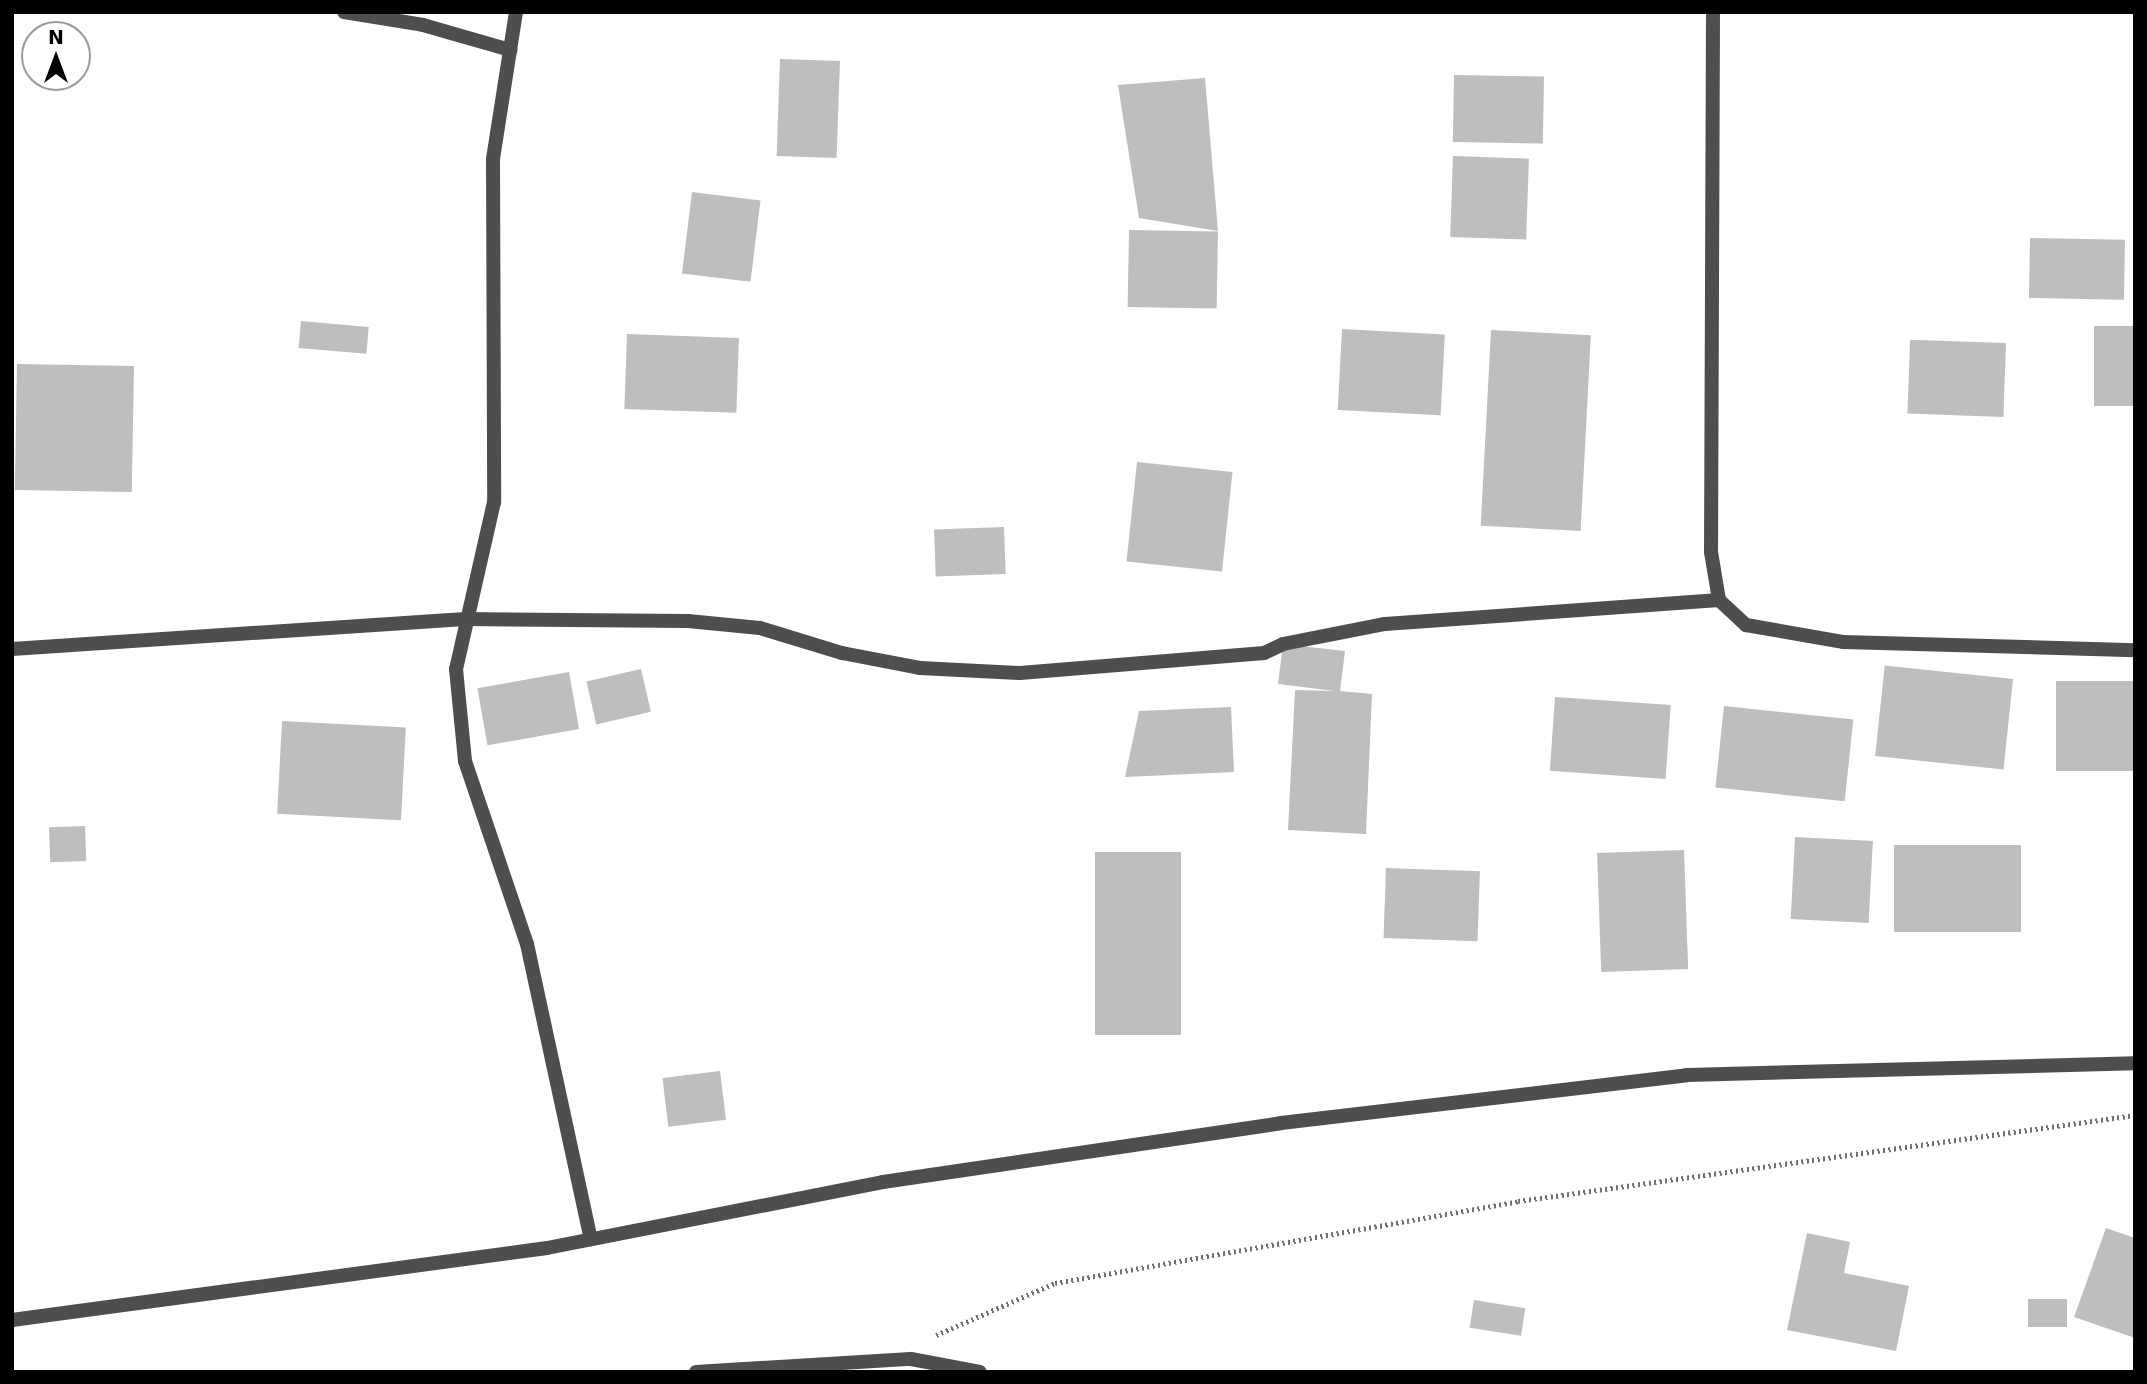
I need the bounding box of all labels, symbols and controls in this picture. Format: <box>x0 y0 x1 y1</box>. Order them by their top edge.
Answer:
north arrow <box>21 21 91 91</box>
text: N <box>48 26 64 48</box>

